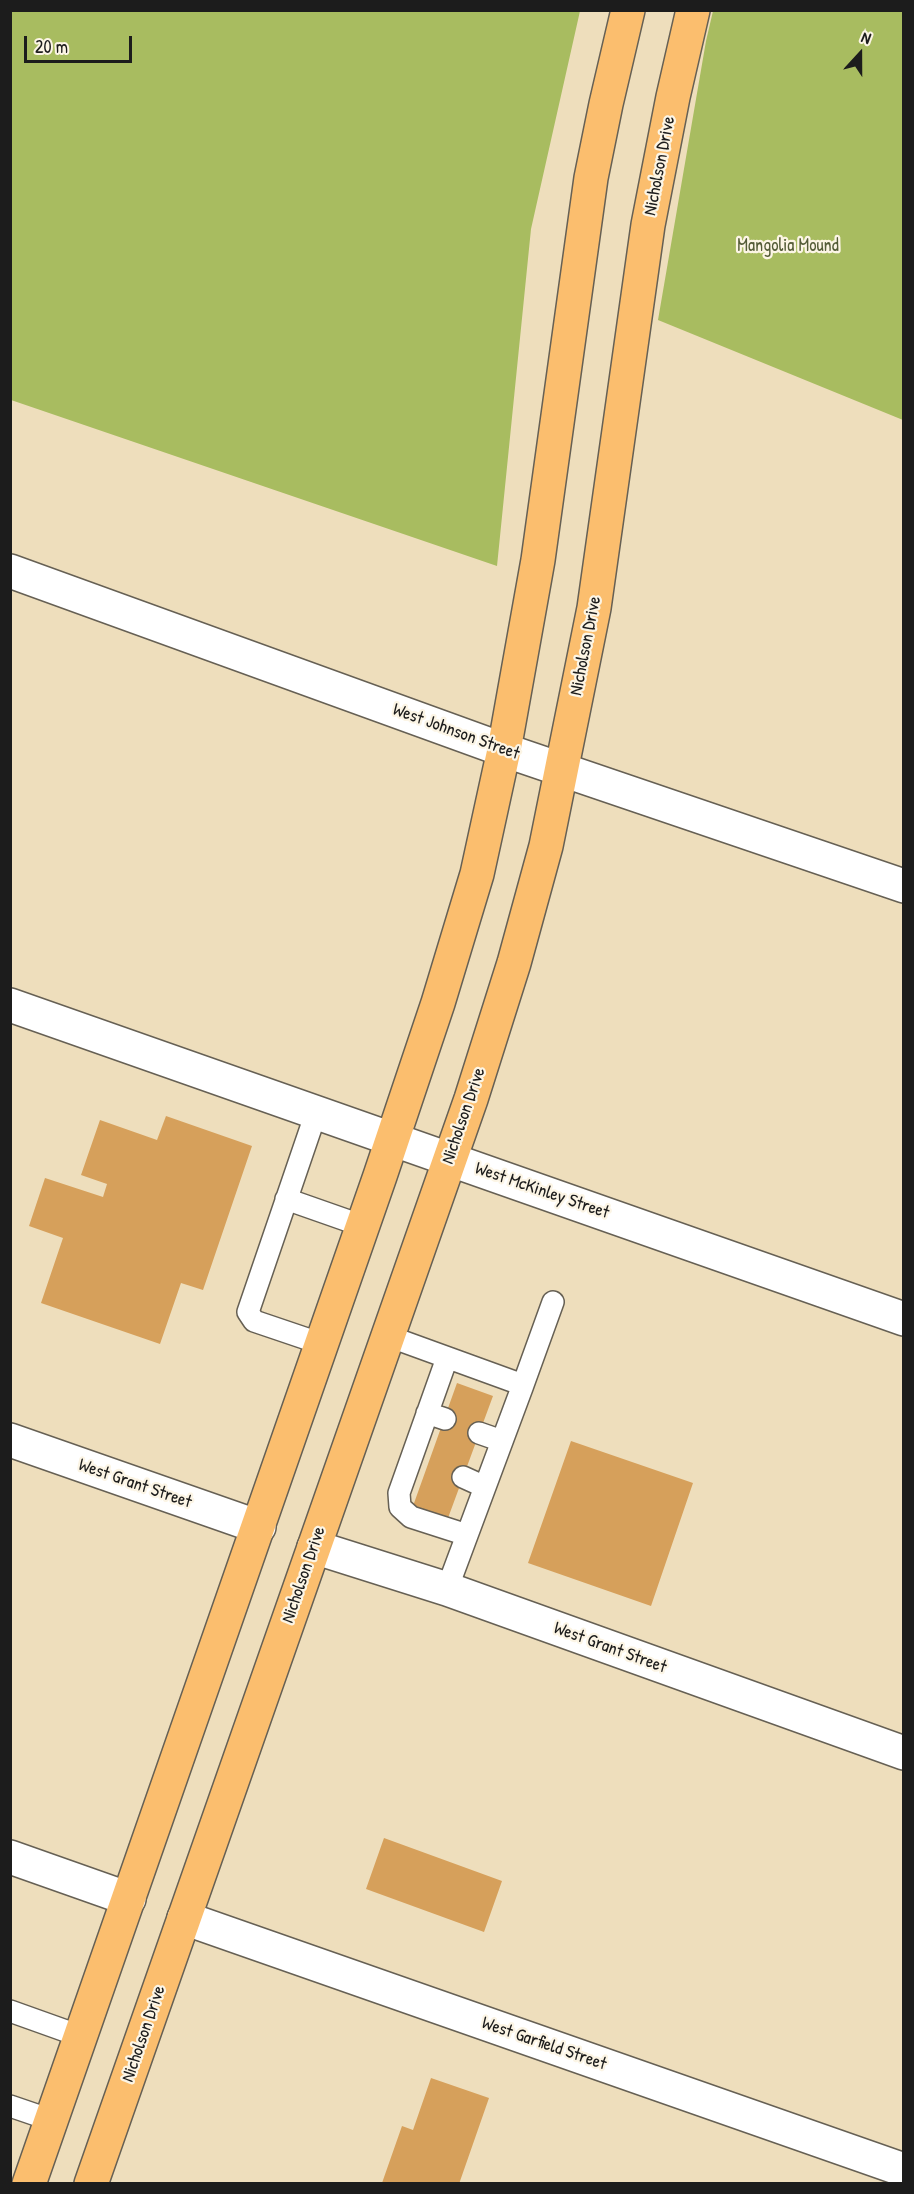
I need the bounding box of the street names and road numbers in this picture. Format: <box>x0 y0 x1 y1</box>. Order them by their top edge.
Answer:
street label: Nicholson Drive <box>640 115 680 217</box>
street label: Nicholson Drive <box>566 595 606 697</box>
street label: West Johnson Street <box>390 699 522 765</box>
street label: Nicholson Drive <box>437 1065 491 1167</box>
street label: West McKinley Street <box>472 1158 612 1224</box>
street label: West Grant Street <box>75 1454 195 1514</box>
street label: Nicholson Drive <box>277 1524 331 1626</box>
street label: West Grant Street <box>551 1618 669 1678</box>
street label: Nicholson Drive <box>117 1983 171 2085</box>
street label: West Garfield Street <box>479 2013 609 2075</box>

